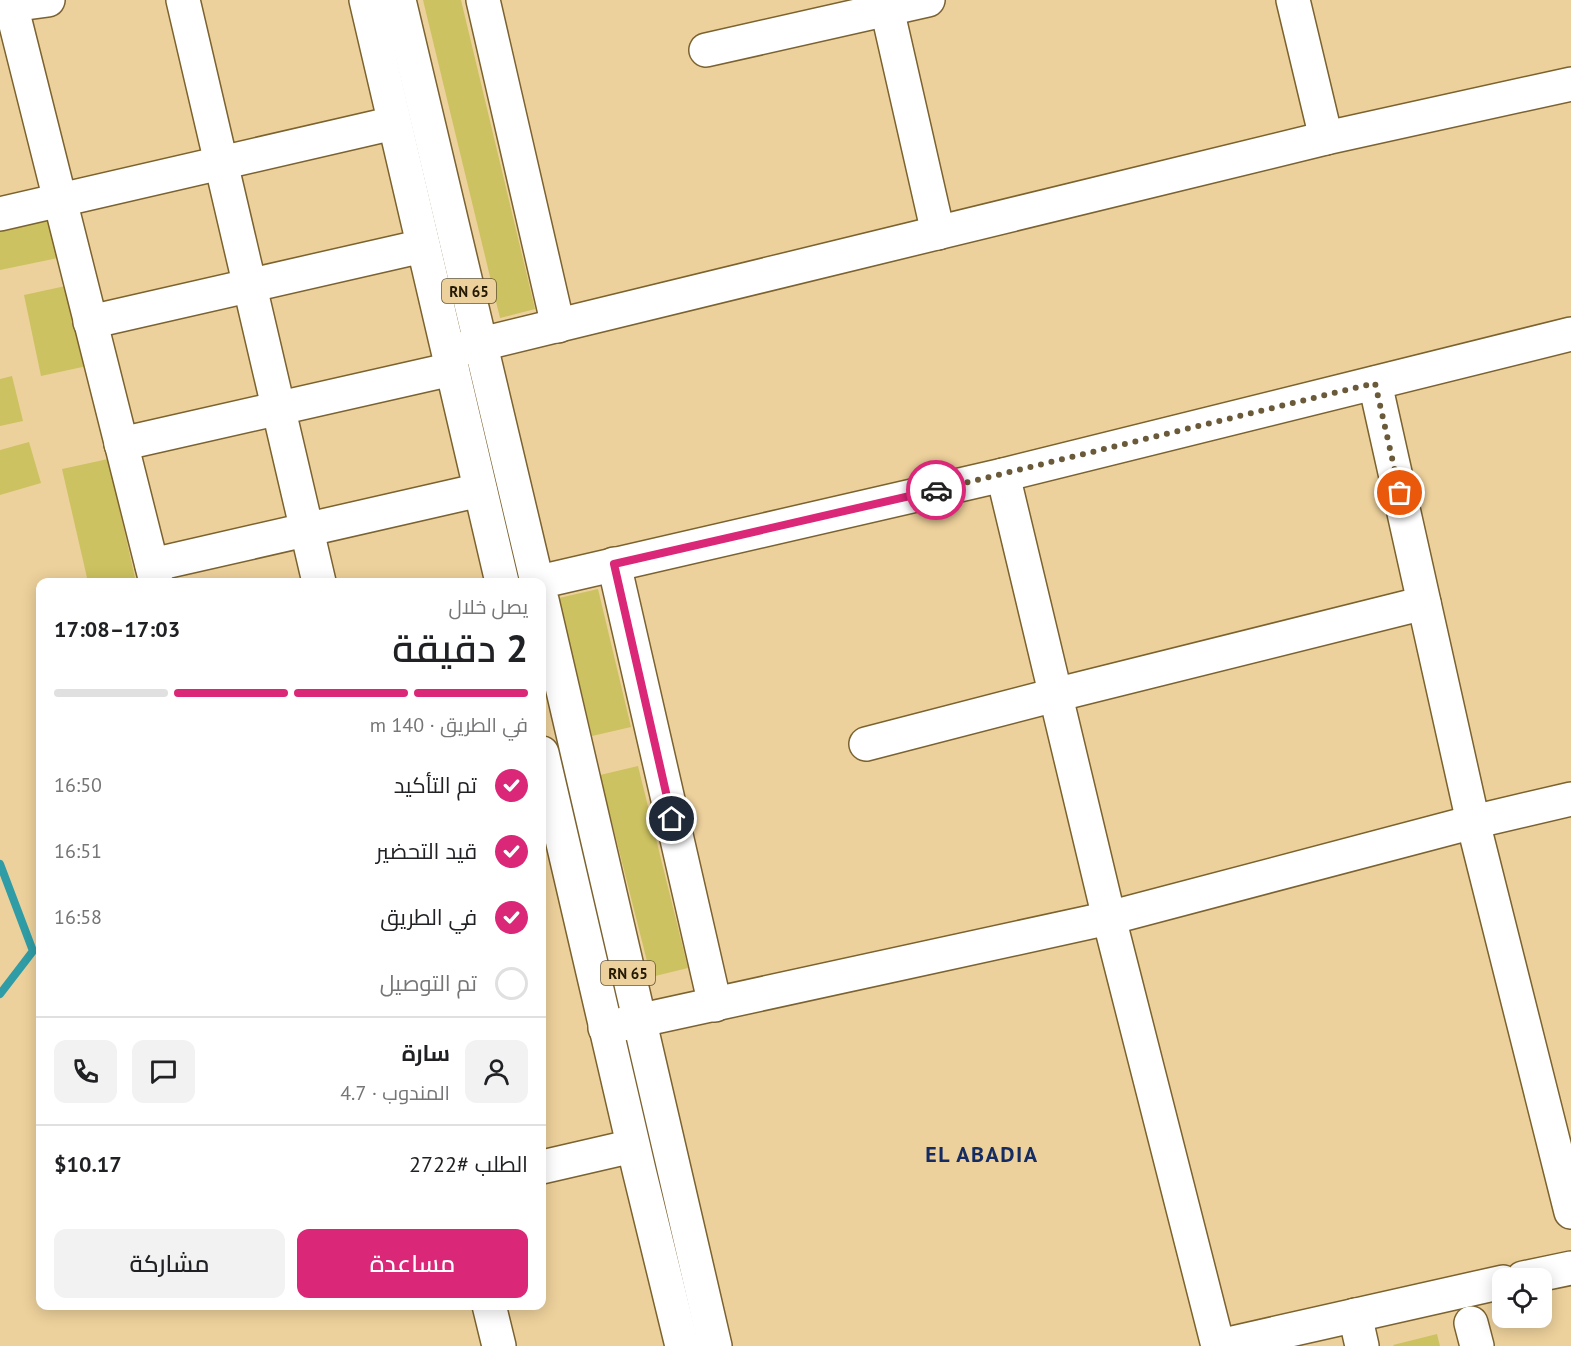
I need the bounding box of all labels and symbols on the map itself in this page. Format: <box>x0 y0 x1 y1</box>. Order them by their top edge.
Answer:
road number: RN 65 <box>442 279 496 303</box>
courier <box>906 460 966 520</box>
pin <box>1374 467 1425 518</box>
pin <box>646 793 697 844</box>
road number: RN 65 <box>601 961 655 985</box>
district label: EL ABADIA <box>925 1140 1039 1168</box>

